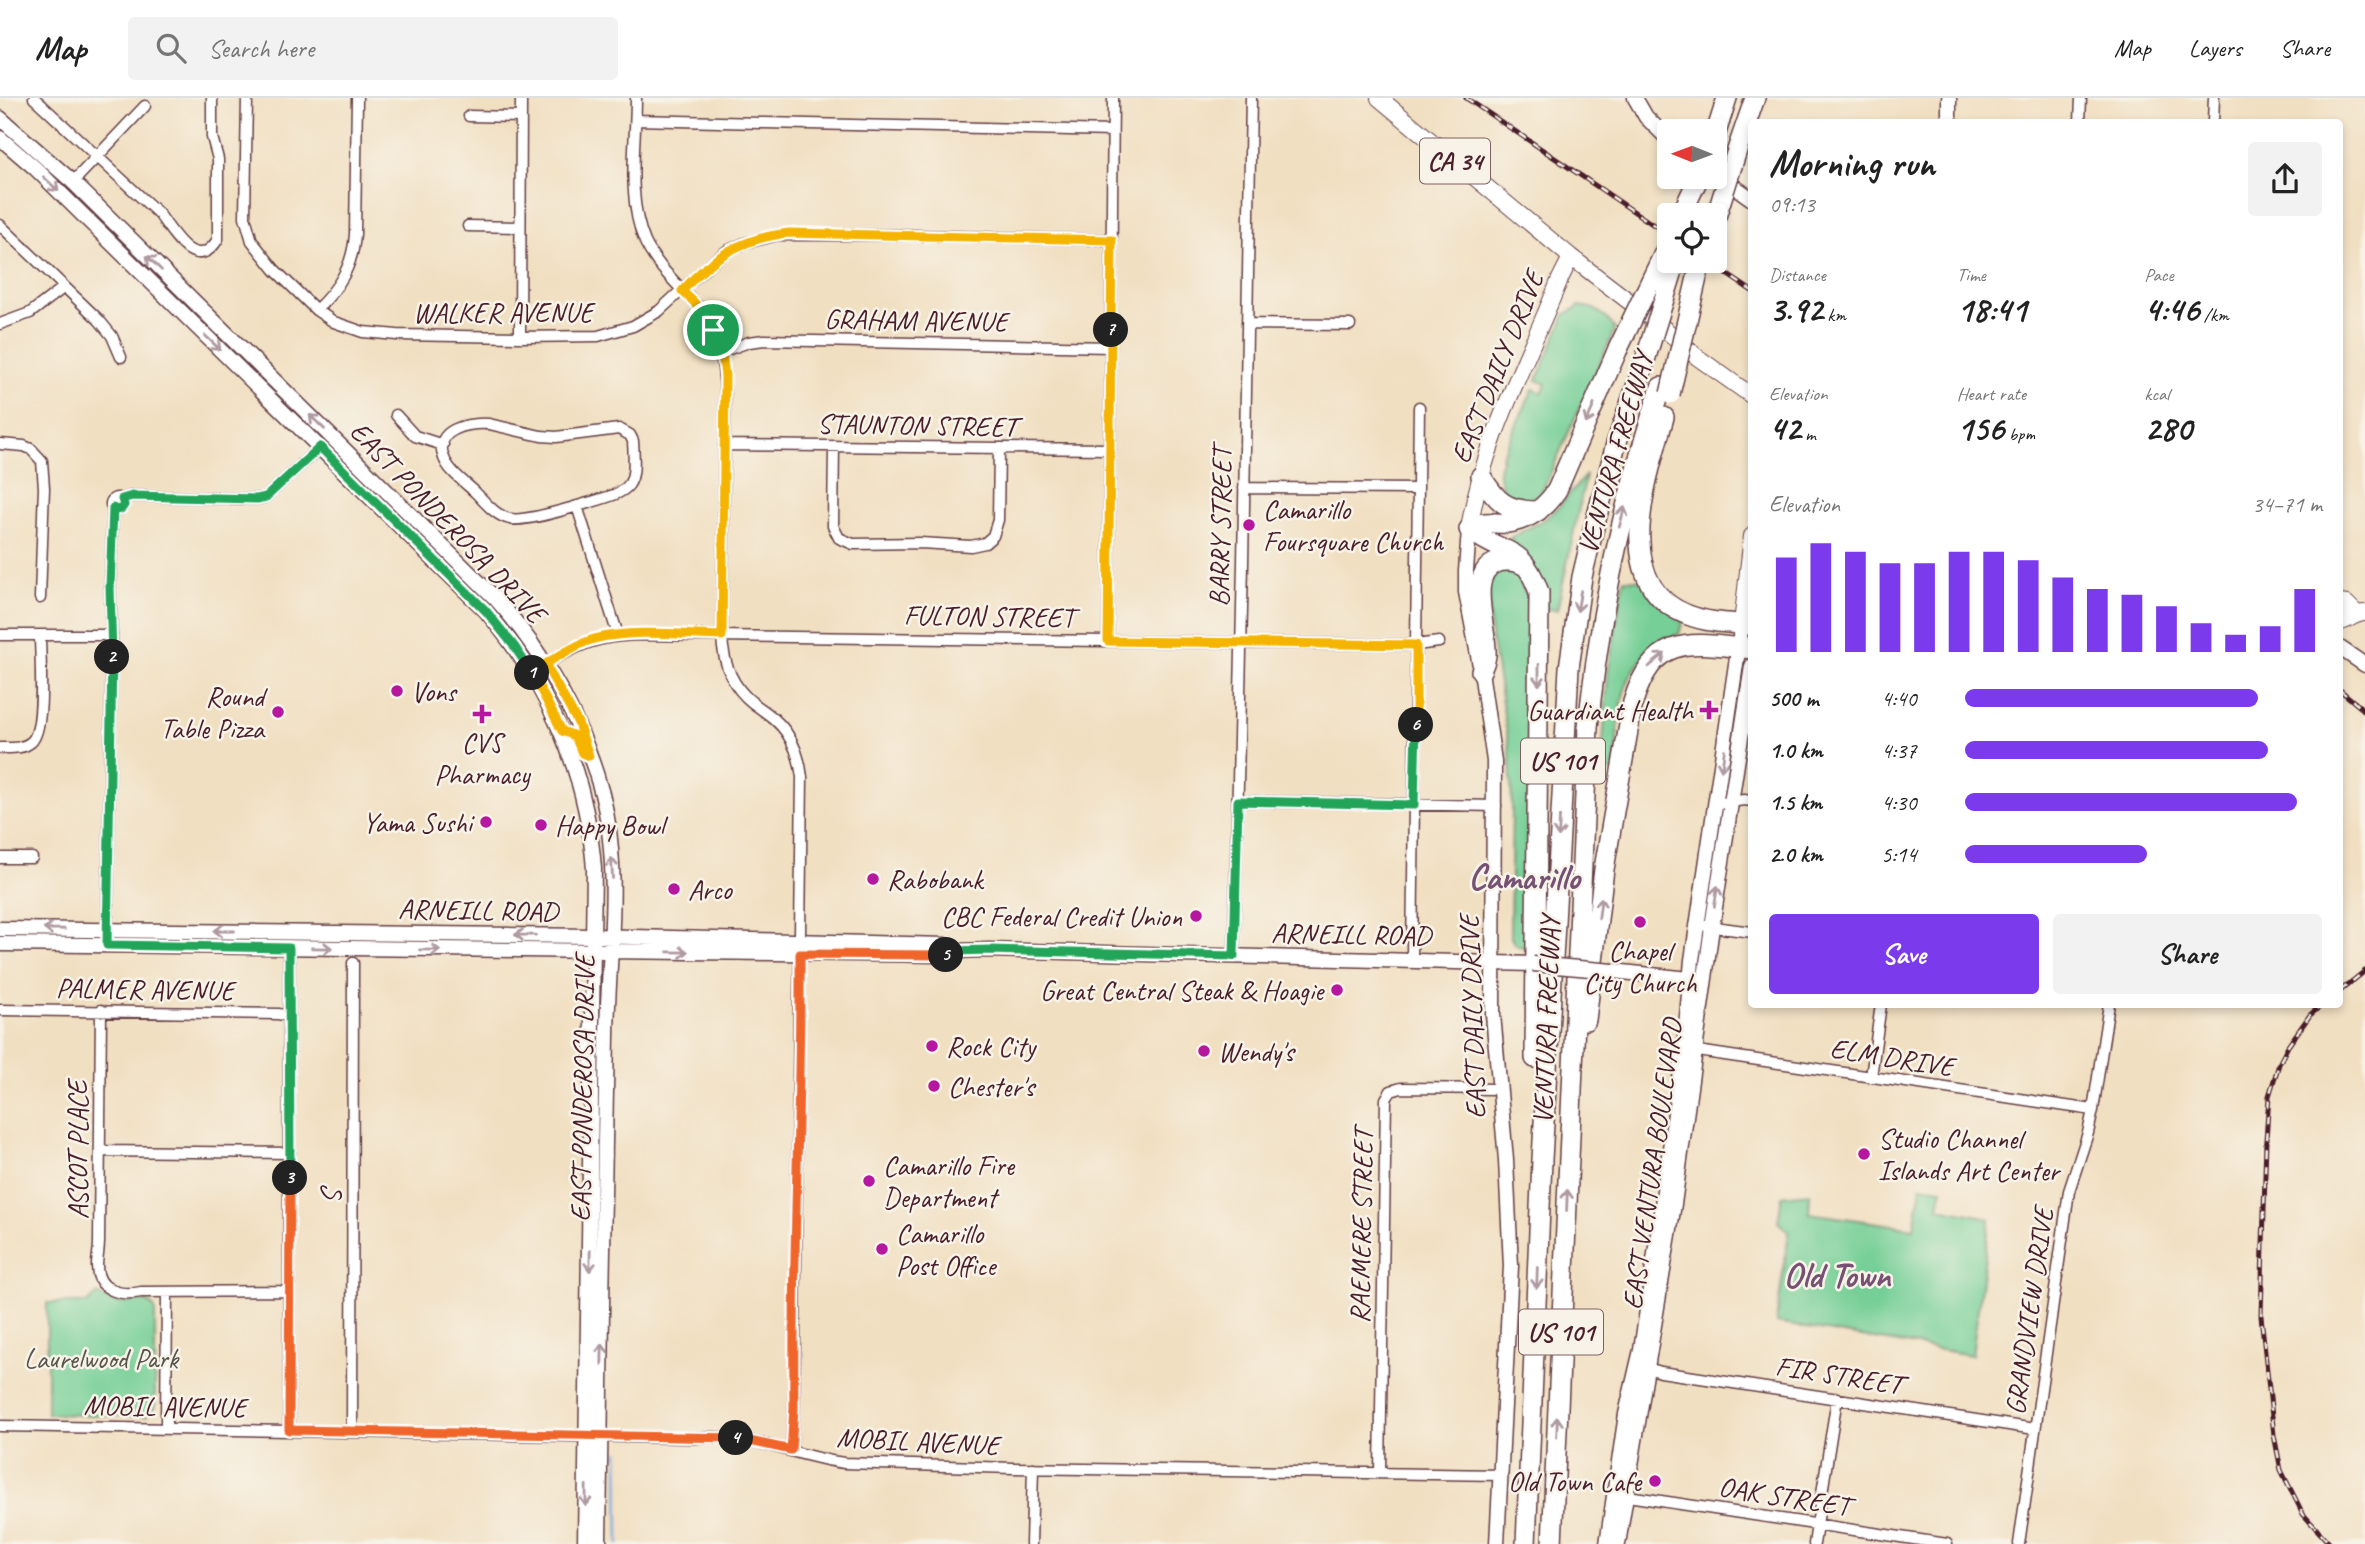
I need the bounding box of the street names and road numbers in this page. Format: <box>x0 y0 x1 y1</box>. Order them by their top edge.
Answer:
road number: CA 34 <box>1420 138 1490 184</box>
street label: EAST DAILY DRIVE <box>1443 263 1553 468</box>
street label: WALKER AVENUE <box>413 295 597 330</box>
street label: GRAHAM AVENUE <box>824 301 1012 339</box>
street label: VENTURA FREEWAY <box>1570 345 1662 558</box>
street label: STAUNTON STREET <box>817 406 1024 444</box>
street label: EAST PONDEROSA DRIVE <box>343 414 556 633</box>
street label: BARRY STREET <box>1201 440 1239 607</box>
street label: FULTON STREET <box>904 597 1081 635</box>
road number: US 101 <box>1521 738 1605 783</box>
street label: ARNEILL ROAD <box>398 891 561 929</box>
street label: EAST DAILY DRIVE <box>1451 911 1493 1120</box>
street label: VENTURA FREEWAY <box>1525 912 1567 1124</box>
street label: ARNEILL ROAD <box>1271 915 1434 953</box>
street label: EAST PONDEROSA DRIVE <box>562 951 602 1222</box>
street label: PALMER AVENUE <box>56 970 238 1008</box>
street label: EAST VENTURA BOULEVARD <box>1614 1015 1690 1312</box>
street label: ELM DRIVE <box>1828 1030 1960 1085</box>
street label: ASCOT PLACE <box>60 1077 95 1219</box>
street label: RAEMERE STREET <box>1342 1122 1380 1324</box>
street label: S <box>313 1185 348 1204</box>
street label: GRANDVIEW DRIVE <box>1997 1202 2061 1417</box>
road number: US 101 <box>1519 1310 1603 1354</box>
street label: FIR STREET <box>1773 1348 1912 1403</box>
street label: MOBIL AVENUE <box>83 1387 250 1425</box>
street label: MOBIL AVENUE <box>836 1419 1004 1463</box>
street label: OAK STREET <box>1716 1468 1859 1525</box>

